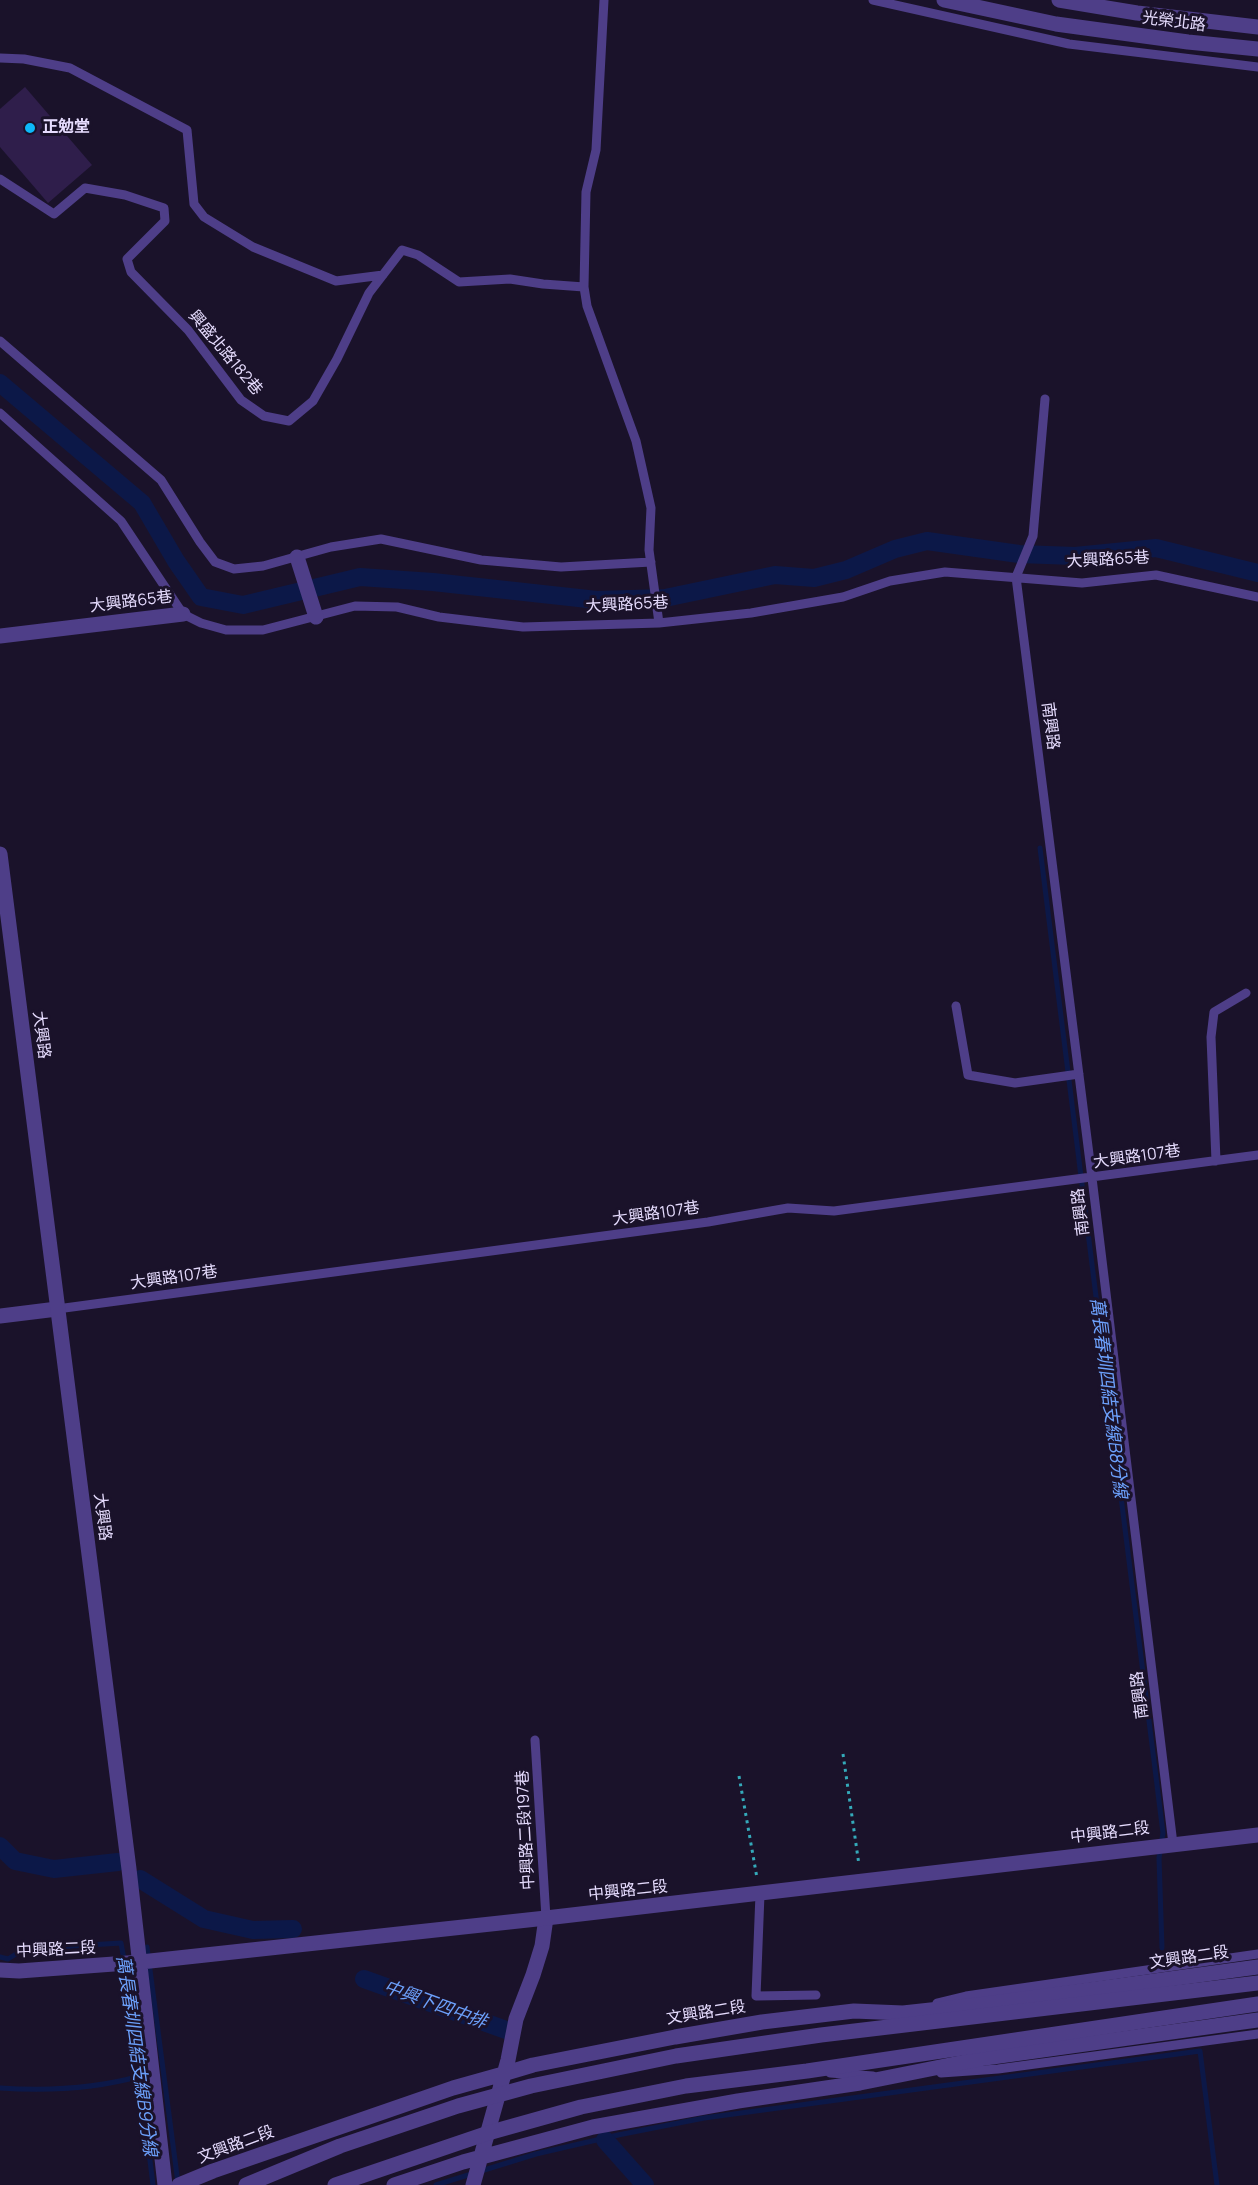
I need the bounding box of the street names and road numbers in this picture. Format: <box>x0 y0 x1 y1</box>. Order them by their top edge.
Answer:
street label: 光榮北路 <box>1141 9 1207 35</box>
street label: 興盛北路182巷 <box>184 307 266 399</box>
street label: 大興路65巷 <box>1066 548 1150 572</box>
street label: 大興路65巷 <box>89 587 173 617</box>
street label: 大興路65巷 <box>585 593 669 617</box>
street label: 南興路 <box>1038 701 1062 751</box>
street label: 大興路 <box>29 1010 53 1060</box>
street label: 大興路107巷 <box>1092 1141 1182 1173</box>
street label: 南興路 <box>1069 1187 1093 1237</box>
street label: 大興路107巷 <box>611 1198 701 1230</box>
street label: 大興路107巷 <box>129 1262 219 1294</box>
street label: 大興路 <box>90 1492 114 1542</box>
street label: 南興路 <box>1128 1670 1152 1720</box>
street label: 中興路二段197巷 <box>513 1770 539 1890</box>
street label: 中興路二段 <box>1069 1819 1151 1847</box>
street label: 中興路二段 <box>587 1877 669 1905</box>
street label: 中興路二段 <box>16 1938 96 1962</box>
street label: 文興路二段 <box>1148 1943 1230 1973</box>
street label: 文興路二段 <box>665 1997 747 2029</box>
street label: 文興路二段 <box>195 2122 277 2168</box>

